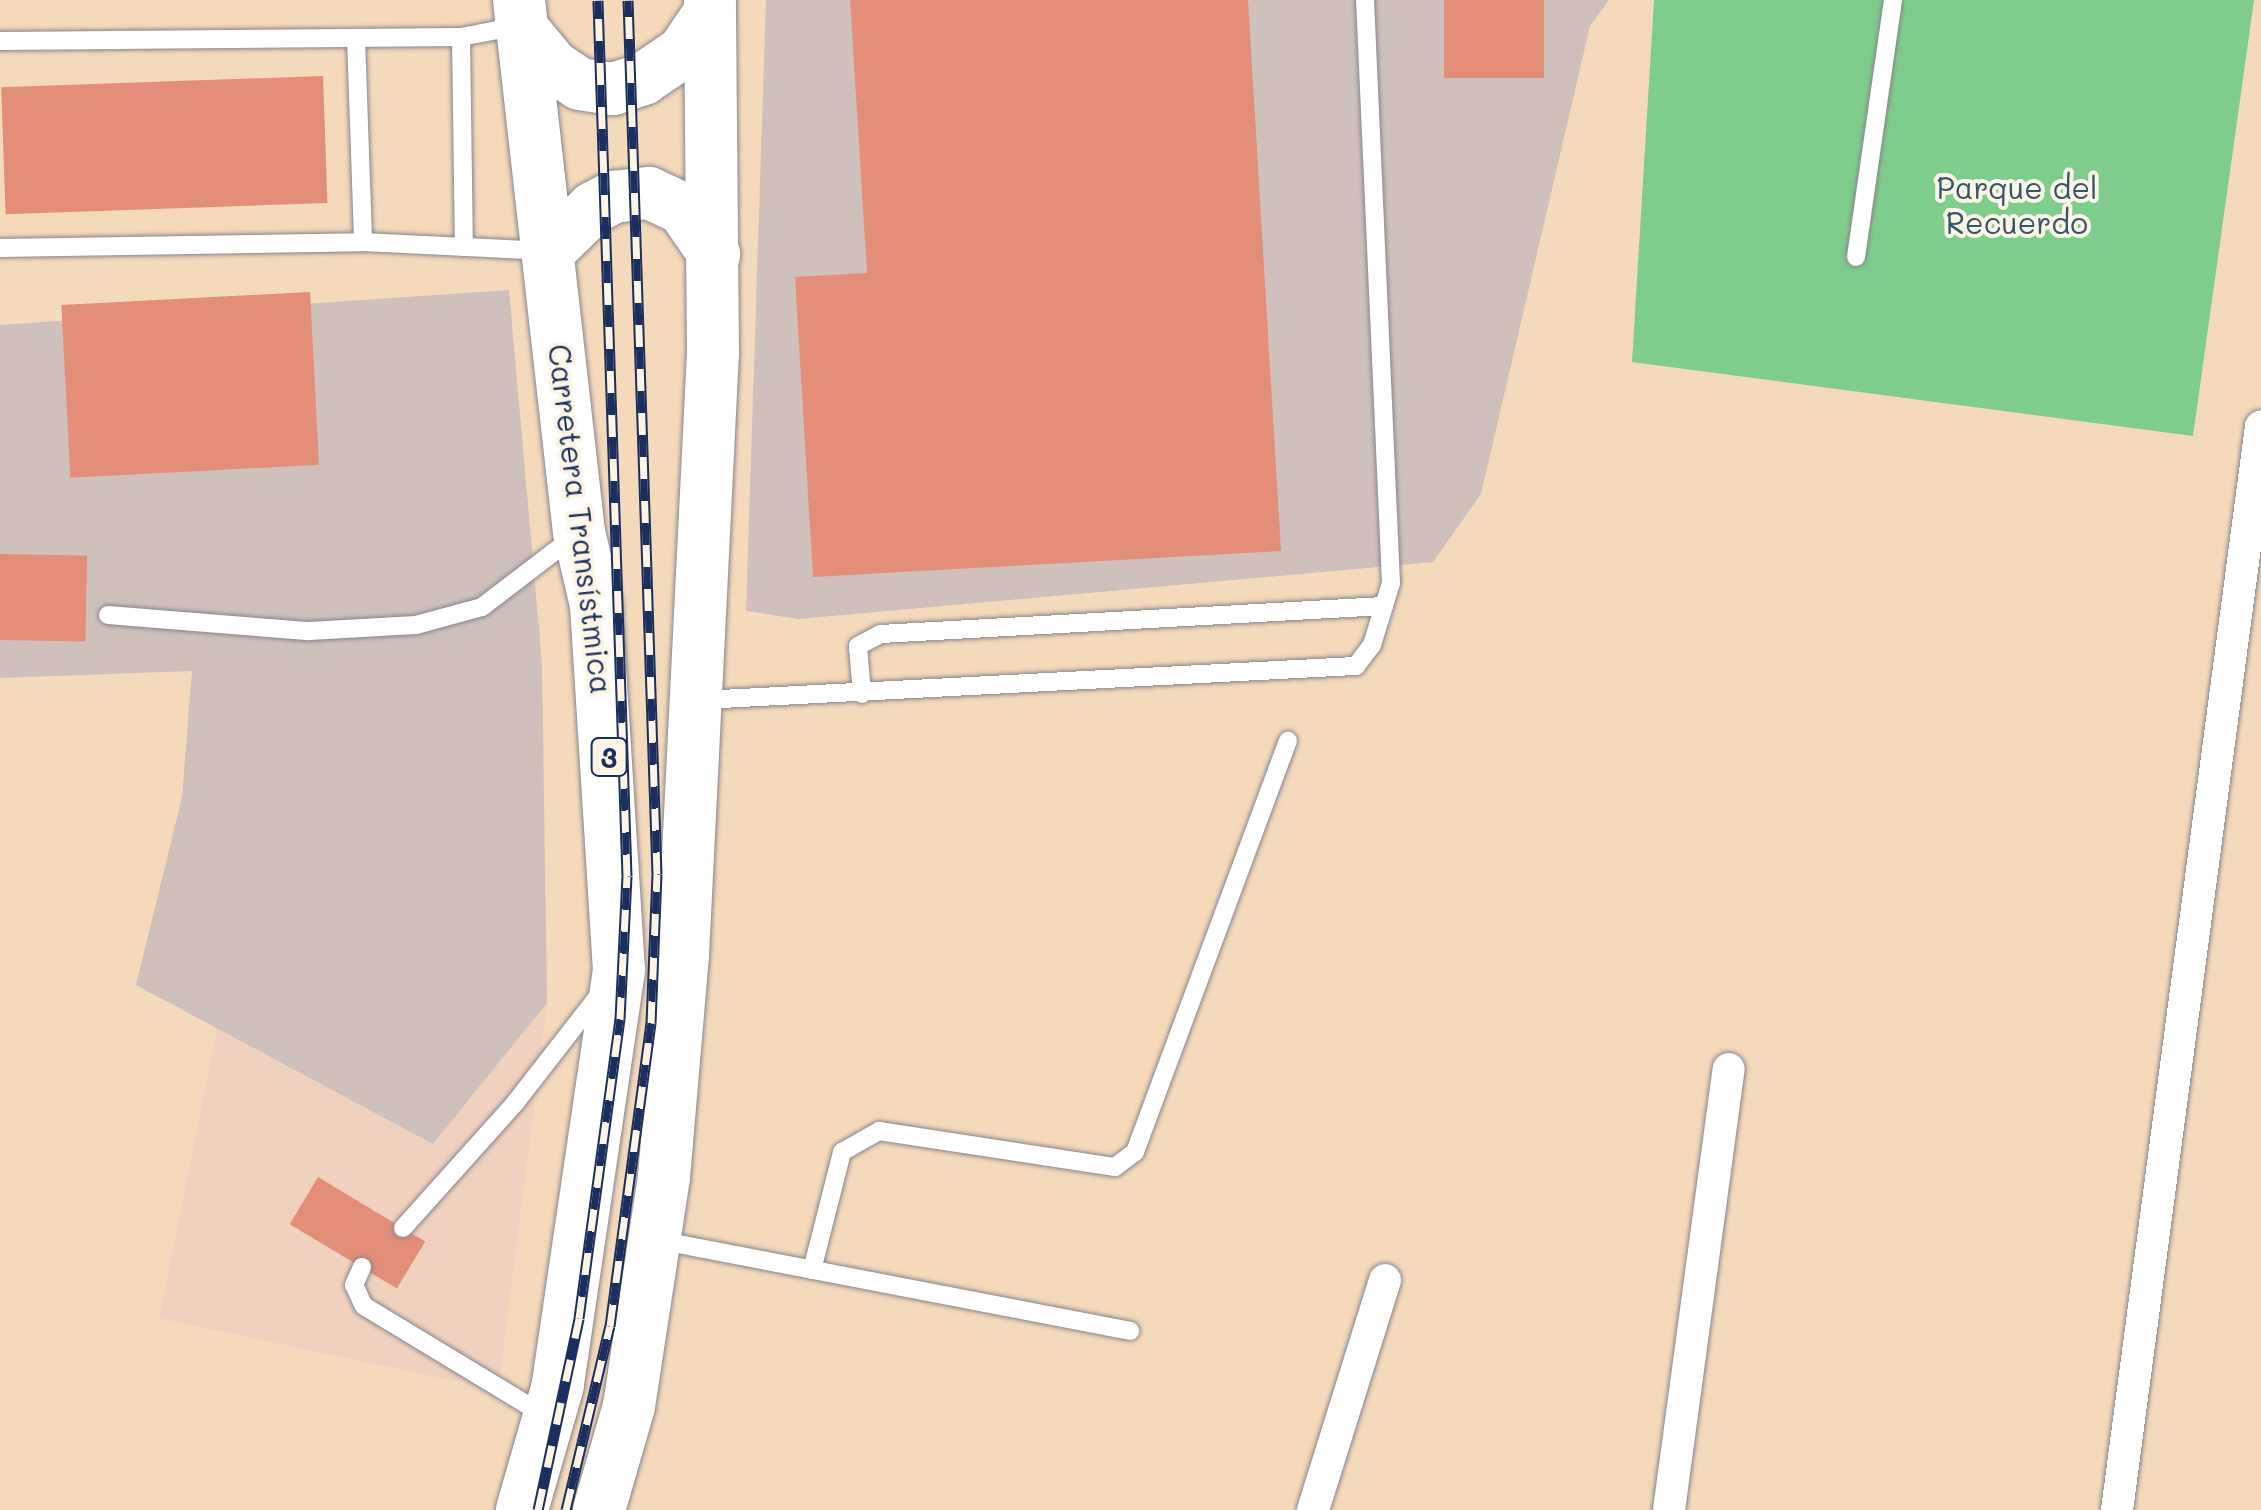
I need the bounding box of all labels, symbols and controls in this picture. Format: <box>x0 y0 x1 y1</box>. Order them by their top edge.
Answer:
park label: Parque del Recuerdo <box>1936 169 2098 240</box>
street label: Carretera Transístmica <box>542 342 620 696</box>
road number: 3 <box>589 734 629 780</box>

